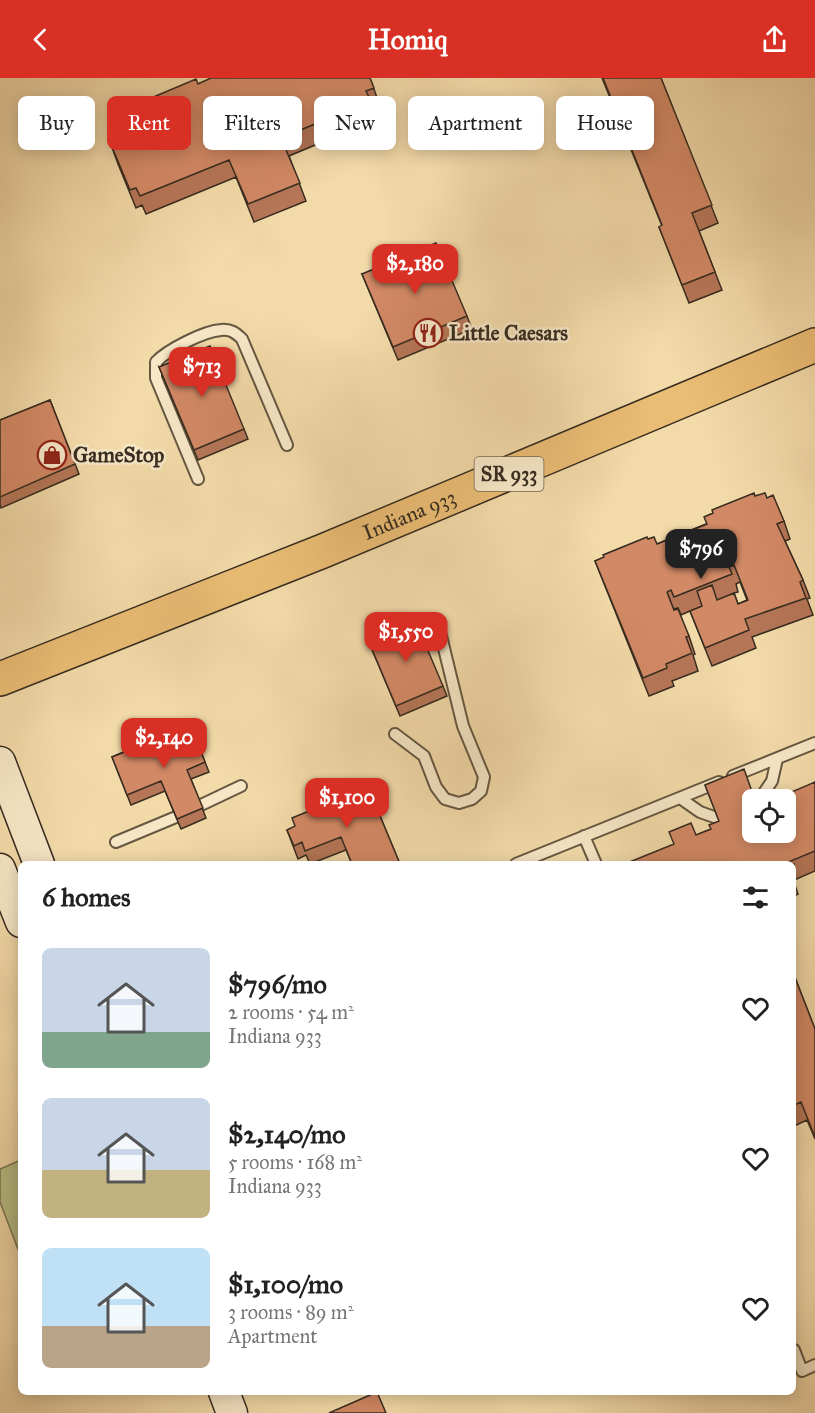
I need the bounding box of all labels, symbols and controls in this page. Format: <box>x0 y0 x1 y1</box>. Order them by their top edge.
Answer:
icon: back <box>24 23 57 56</box>
text: Homiq <box>368 23 447 56</box>
icon: share <box>758 23 791 56</box>
chip: Buy <box>18 96 95 150</box>
chip: Rent <box>107 96 191 150</box>
chip: Filters <box>203 96 302 150</box>
chip: New <box>314 96 396 150</box>
chip: Apartment <box>408 96 544 150</box>
chip: House <box>556 96 654 150</box>
pin: $2,180 <box>366 244 464 295</box>
text: $2,180 <box>386 251 444 275</box>
restaurant icon: Little Caesars <box>412 317 444 349</box>
place label: Little Caesars <box>449 320 568 346</box>
pin: $713 <box>166 347 238 398</box>
text: $713 <box>183 354 221 378</box>
shop icon: GameStop <box>36 439 68 471</box>
place label: GameStop <box>73 442 165 468</box>
road number: SR 933 <box>474 457 544 491</box>
street label: Indiana 933 <box>359 484 460 546</box>
pin: $796 <box>665 529 737 580</box>
text: $796 <box>679 536 723 560</box>
pin: $1,550 <box>357 612 455 663</box>
text: $1,550 <box>379 619 433 643</box>
pin: $2,140 <box>115 718 213 769</box>
text: $2,140 <box>135 725 193 749</box>
pin: $1,100 <box>298 778 396 829</box>
text: $1,100 <box>319 785 375 809</box>
map controls <box>742 789 796 843</box>
button: locate <box>742 789 796 843</box>
text: 6 homes <box>42 881 131 913</box>
icon: filters <box>739 881 772 914</box>
text: $796/mo <box>228 968 327 1000</box>
icon: home <box>90 972 162 1044</box>
icon: heart <box>739 992 772 1025</box>
text: 2 rooms · 54 m² <box>228 1000 354 1024</box>
text: Indiana 933 <box>228 1024 322 1048</box>
text: $2,140/mo <box>228 1118 346 1150</box>
icon: home <box>90 1122 162 1194</box>
icon: heart <box>739 1142 772 1175</box>
text: 5 rooms · 168 m² <box>228 1150 362 1174</box>
text: Indiana 933 <box>228 1174 322 1198</box>
text: $1,100/mo <box>228 1268 343 1300</box>
icon: home <box>90 1272 162 1344</box>
icon: heart <box>739 1292 772 1325</box>
text: 3 rooms · 89 m² <box>228 1300 353 1324</box>
text: Apartment <box>228 1324 317 1348</box>

